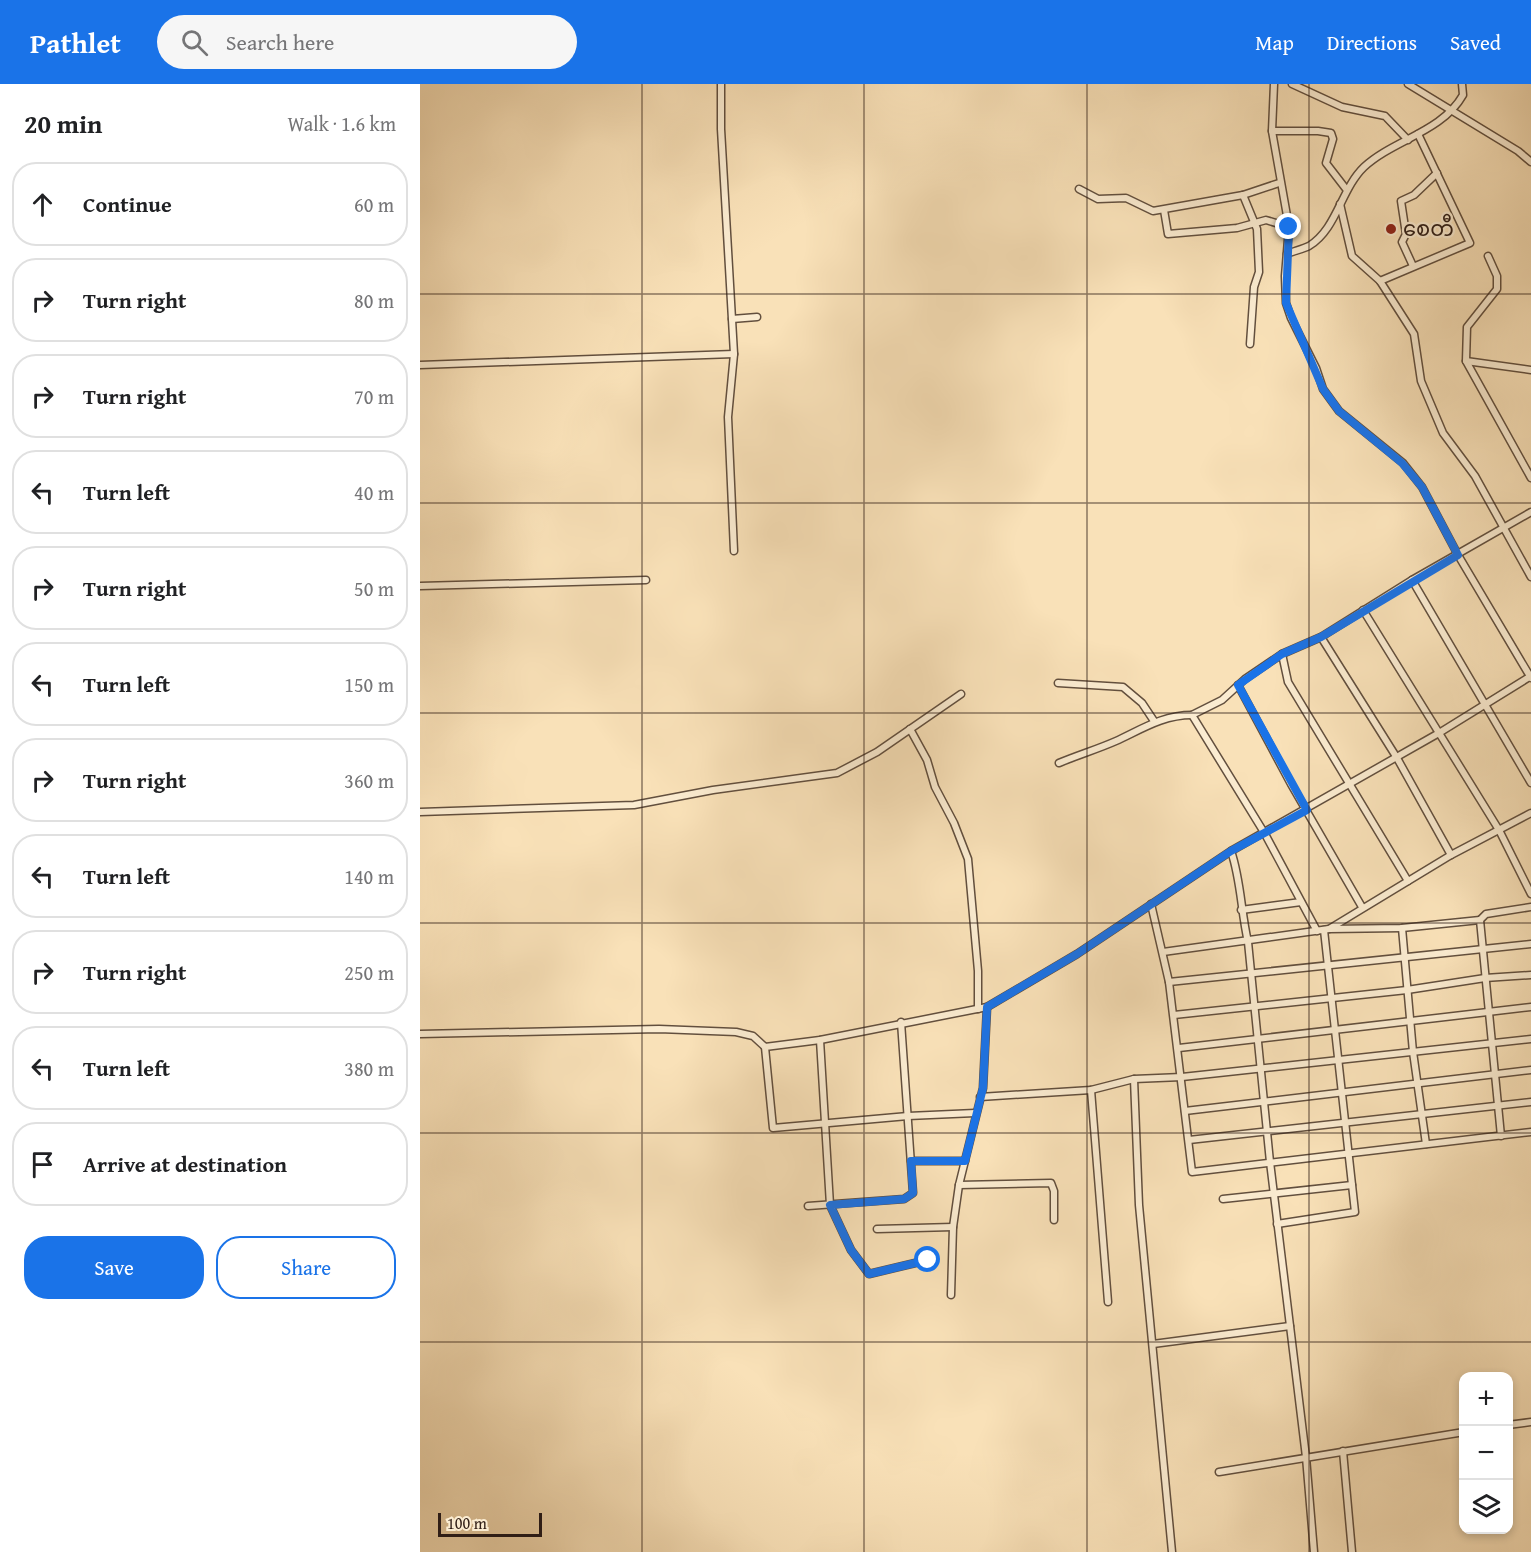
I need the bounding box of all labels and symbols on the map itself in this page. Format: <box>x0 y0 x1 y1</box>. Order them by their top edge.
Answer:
route end <box>1275 213 1301 239</box>
place label: စေတီ <box>1403 213 1454 244</box>
marker: စေတီ <box>1384 222 1398 236</box>
route start <box>914 1246 940 1272</box>
scale bar <box>438 1510 542 1538</box>

